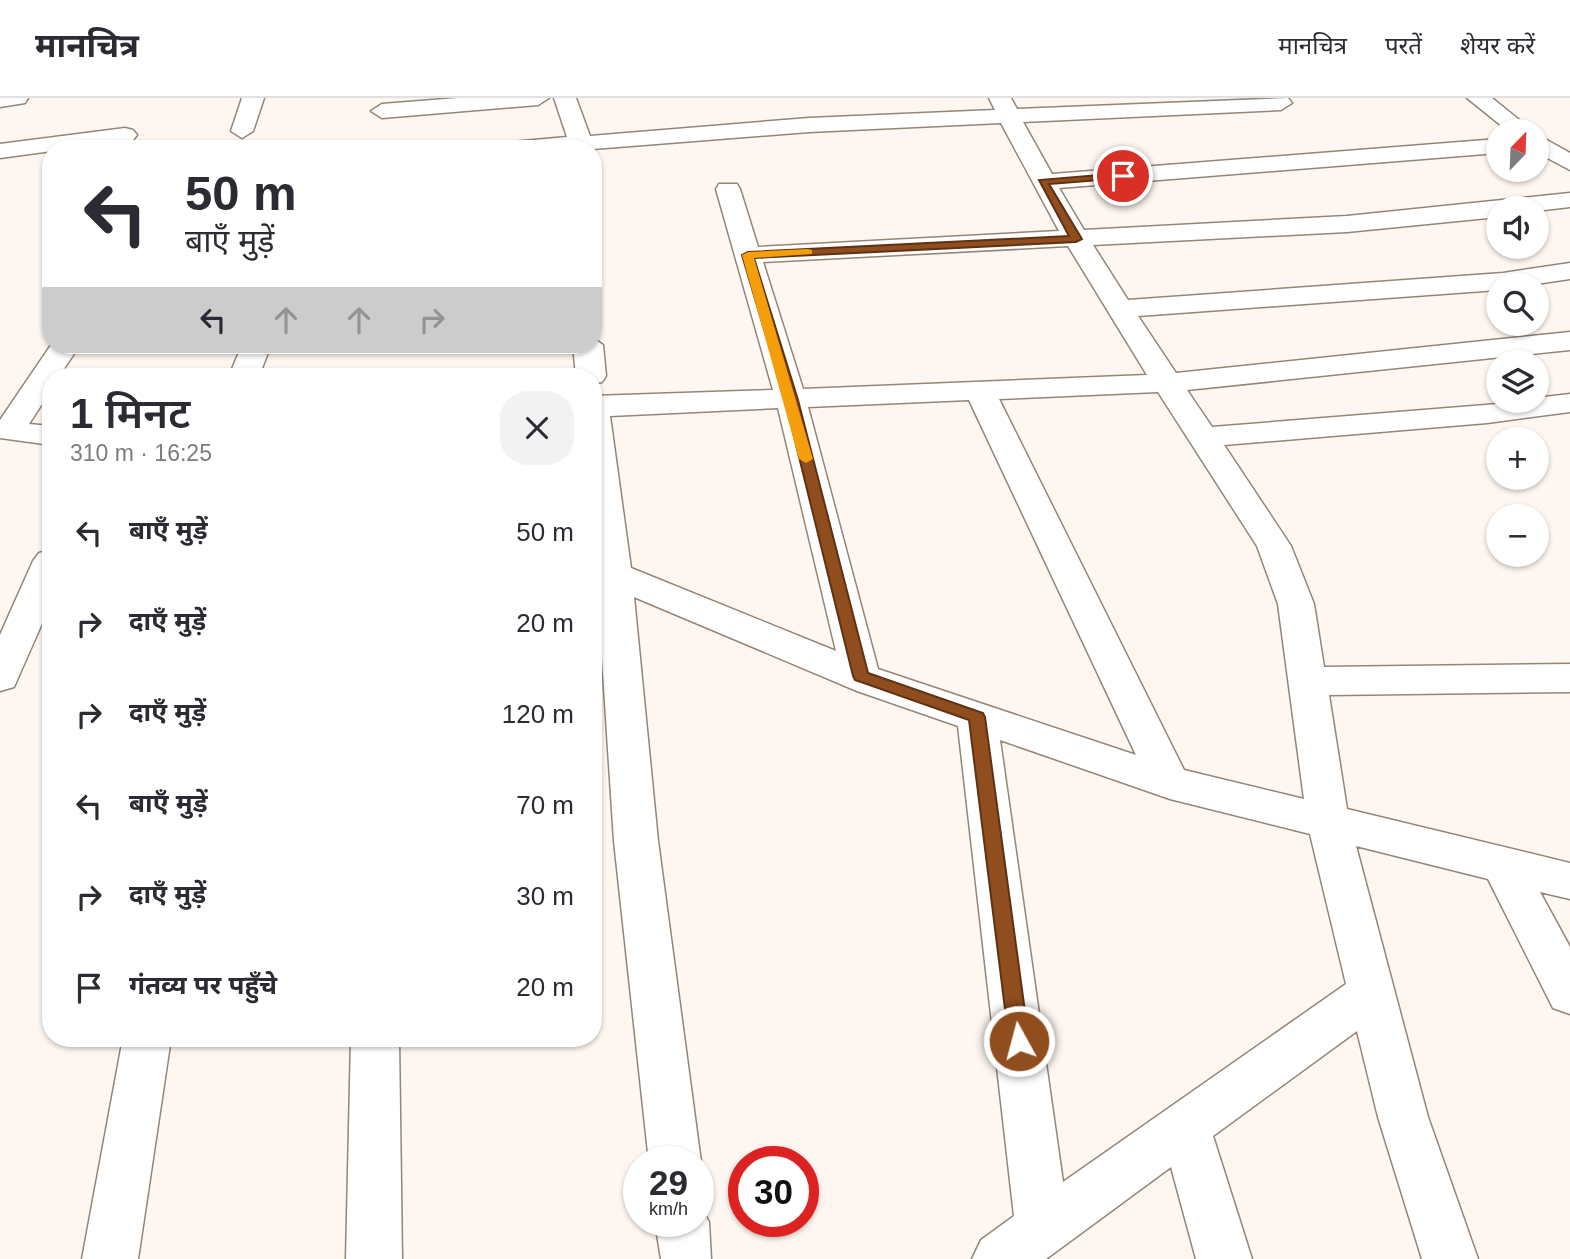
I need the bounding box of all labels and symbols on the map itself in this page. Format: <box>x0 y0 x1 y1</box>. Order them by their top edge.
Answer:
north arrow <box>1486 119 1549 182</box>
pin <box>1093 146 1153 206</box>
position arrow <box>982 1004 1056 1078</box>
speed limit sign: 30 <box>728 1146 819 1237</box>

